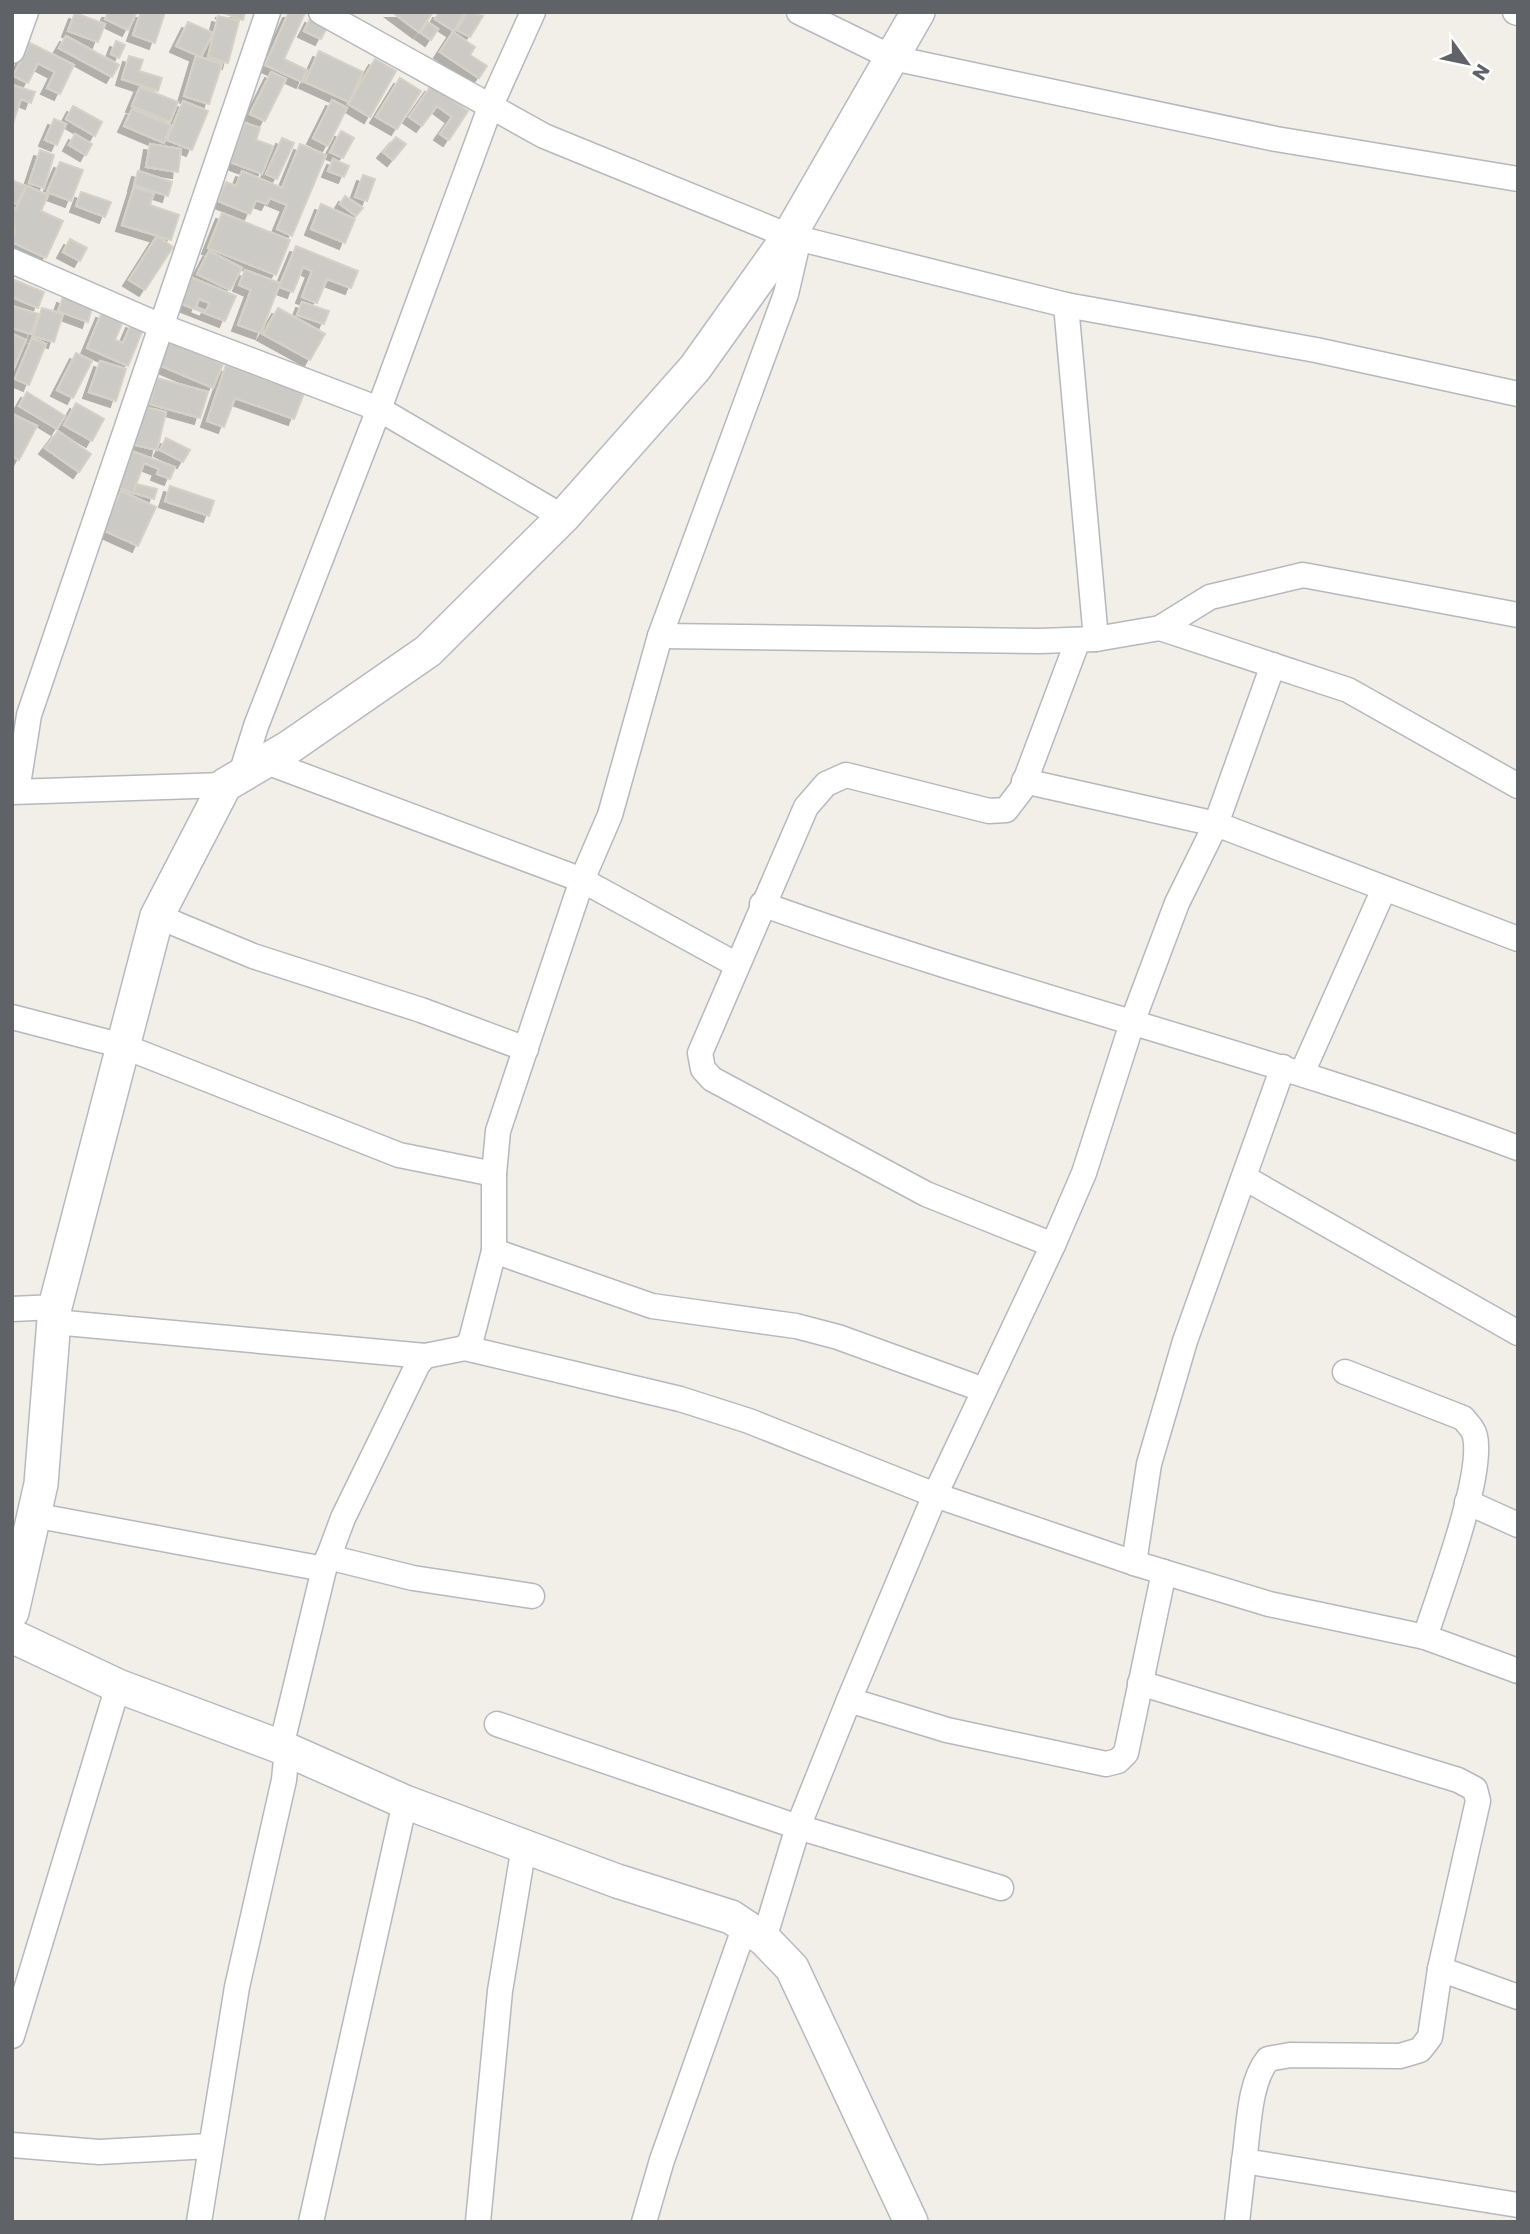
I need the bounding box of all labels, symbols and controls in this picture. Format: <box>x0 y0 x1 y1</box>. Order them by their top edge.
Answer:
north arrow <box>1432 28 1502 98</box>
text: N <box>1466 59 1496 85</box>

